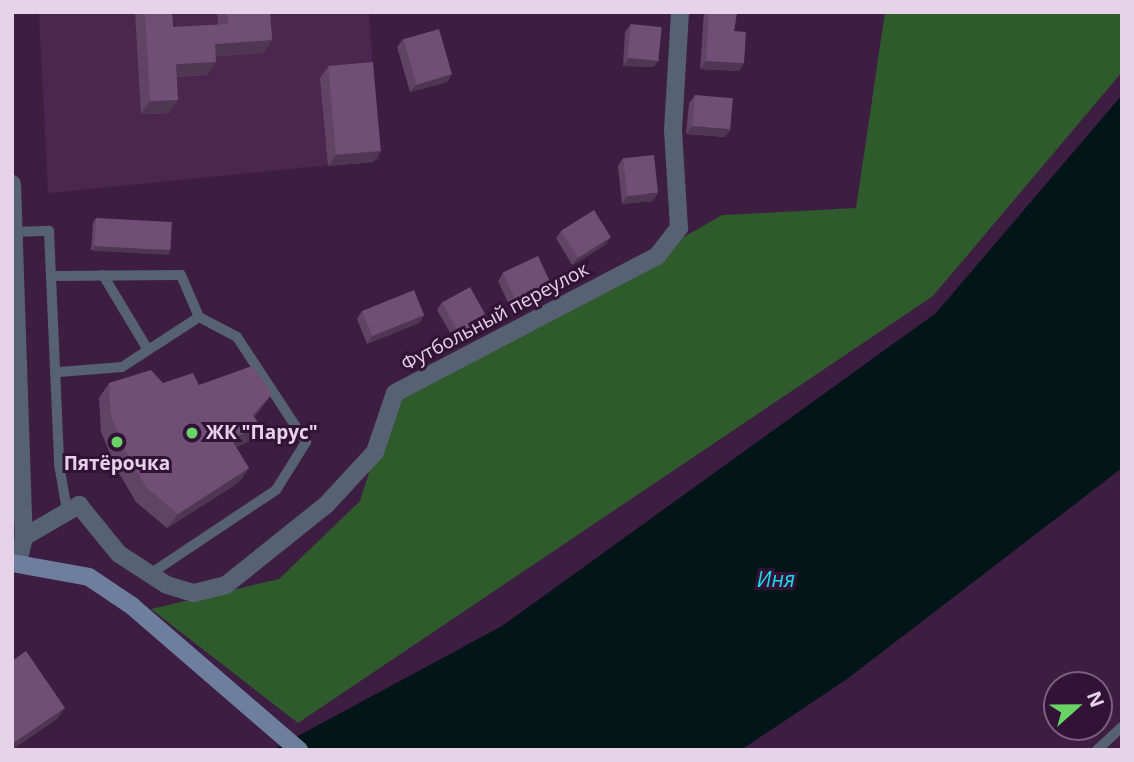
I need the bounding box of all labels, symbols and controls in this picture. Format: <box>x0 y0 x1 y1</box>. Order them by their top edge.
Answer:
street label: Футбольный переулок <box>398 258 592 376</box>
place label: ЖК "Парус" <box>206 422 318 444</box>
marker: ЖК "Парус" <box>184 425 200 441</box>
marker: Пятёрочка <box>109 434 125 450</box>
place label: Пятёрочка <box>64 453 170 475</box>
water label: Иня <box>757 566 795 592</box>
north arrow <box>1043 671 1113 741</box>
text: N <box>1081 687 1111 711</box>

